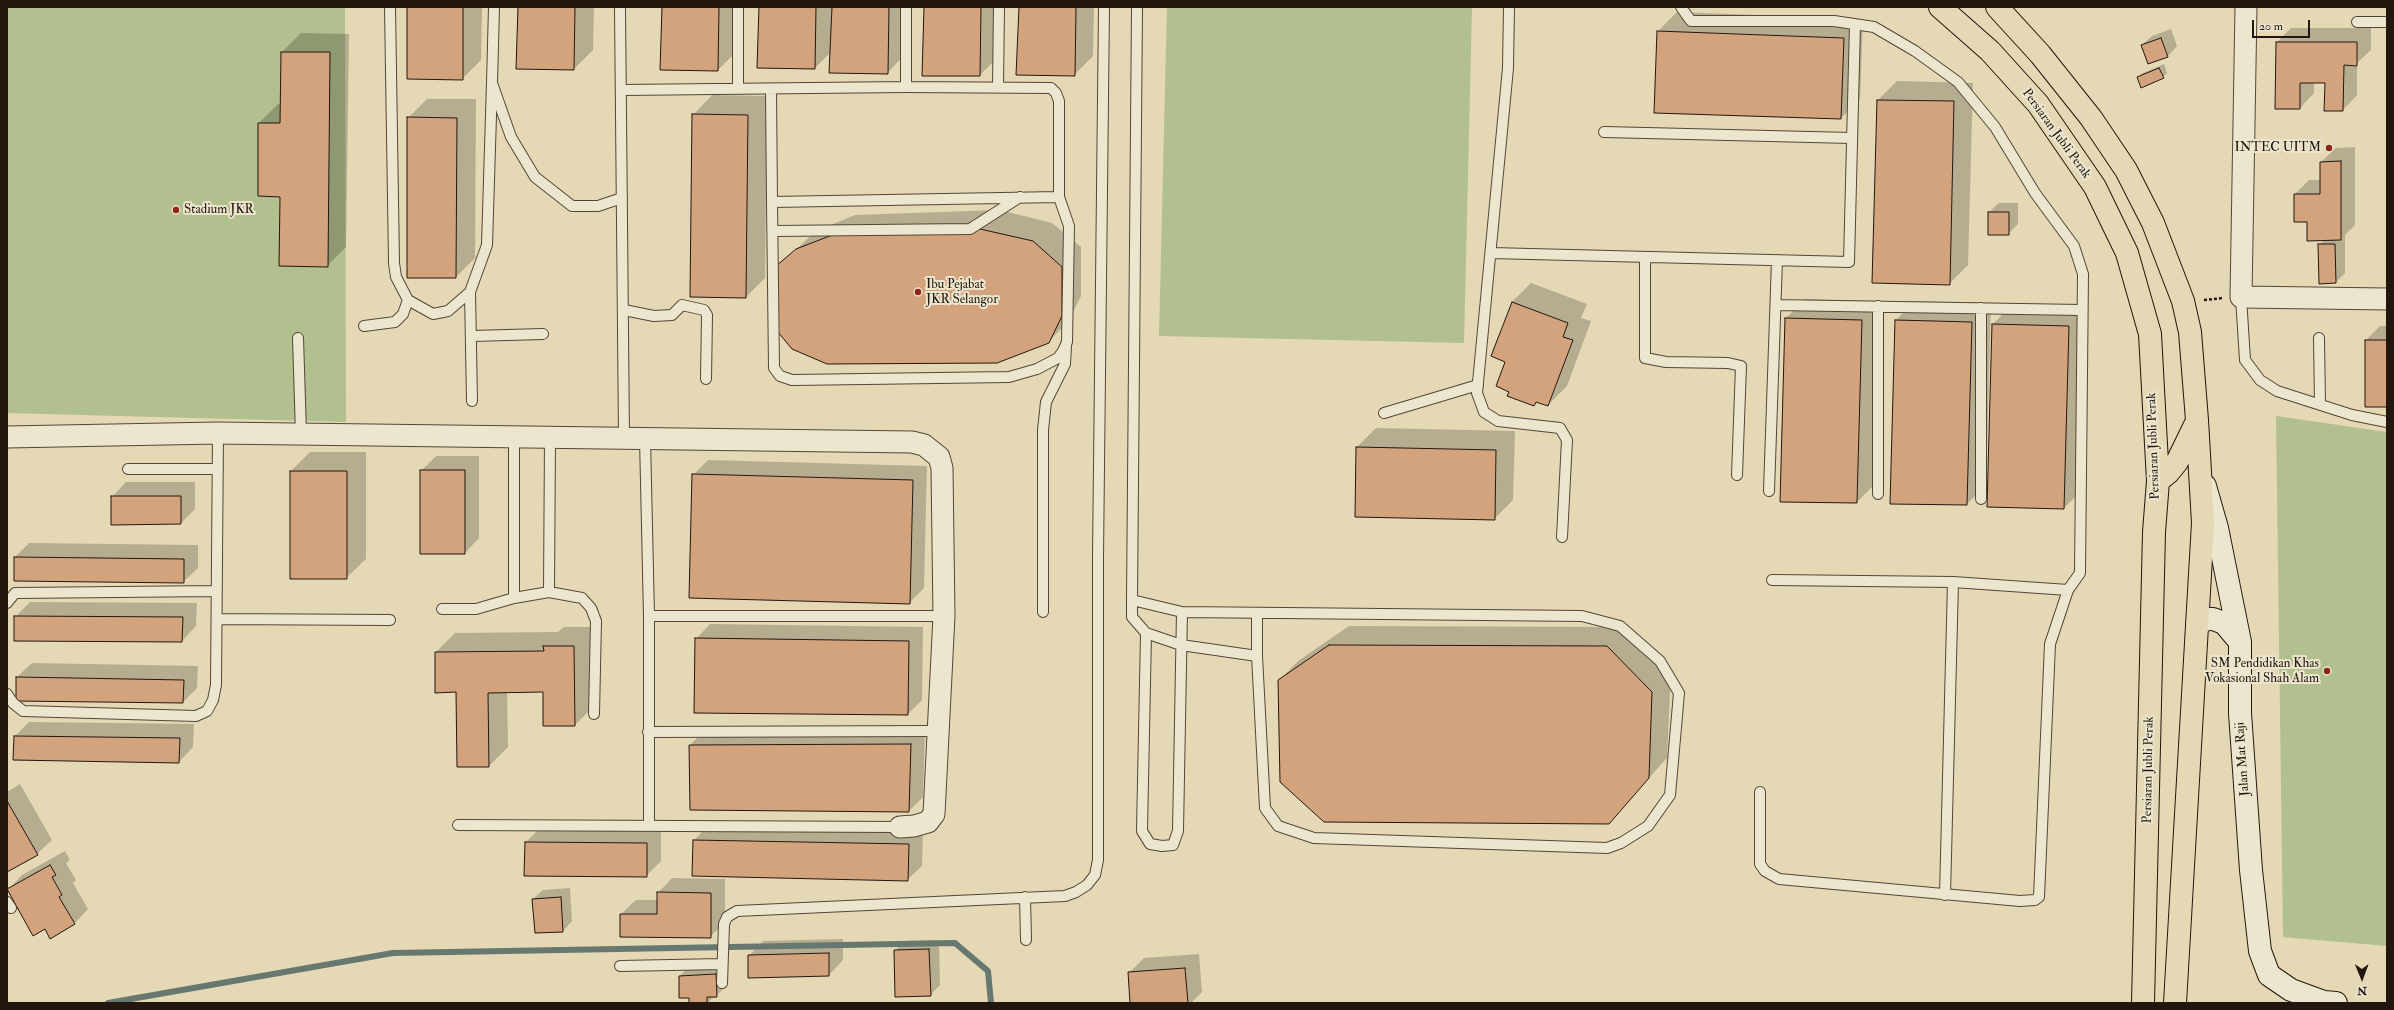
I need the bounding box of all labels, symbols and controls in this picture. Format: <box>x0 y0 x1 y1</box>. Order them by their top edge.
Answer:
scale bar <box>2254 12 2312 38</box>
text: 20 m <box>2259 19 2283 34</box>
street label: Persiaran Jubli Perak <box>2018 86 2094 182</box>
place label: INTEC UITM <box>2234 140 2321 156</box>
marker: INTEC UITM <box>2324 143 2334 153</box>
place label: Stadium JKR <box>184 202 254 218</box>
marker: Stadium JKR <box>171 205 181 215</box>
place label: Ibu Pejabat JKR Selangor <box>926 277 998 308</box>
marker: Ibu Pejabat JKR Selangor <box>913 287 923 297</box>
street label: Persiaran Jubli Perak <box>2144 392 2164 500</box>
place label: SM Pendidikan Khas Vokasional Shah Alam <box>2205 656 2319 687</box>
marker: SM Pendidikan Khas Vokasional Shah Alam <box>2322 666 2332 676</box>
street label: Persiaran Jubli Perak <box>2140 716 2158 824</box>
street label: Jalan Mat Raji <box>2233 721 2253 797</box>
north arrow <box>2342 958 2382 998</box>
text: N <box>2357 984 2367 997</box>

